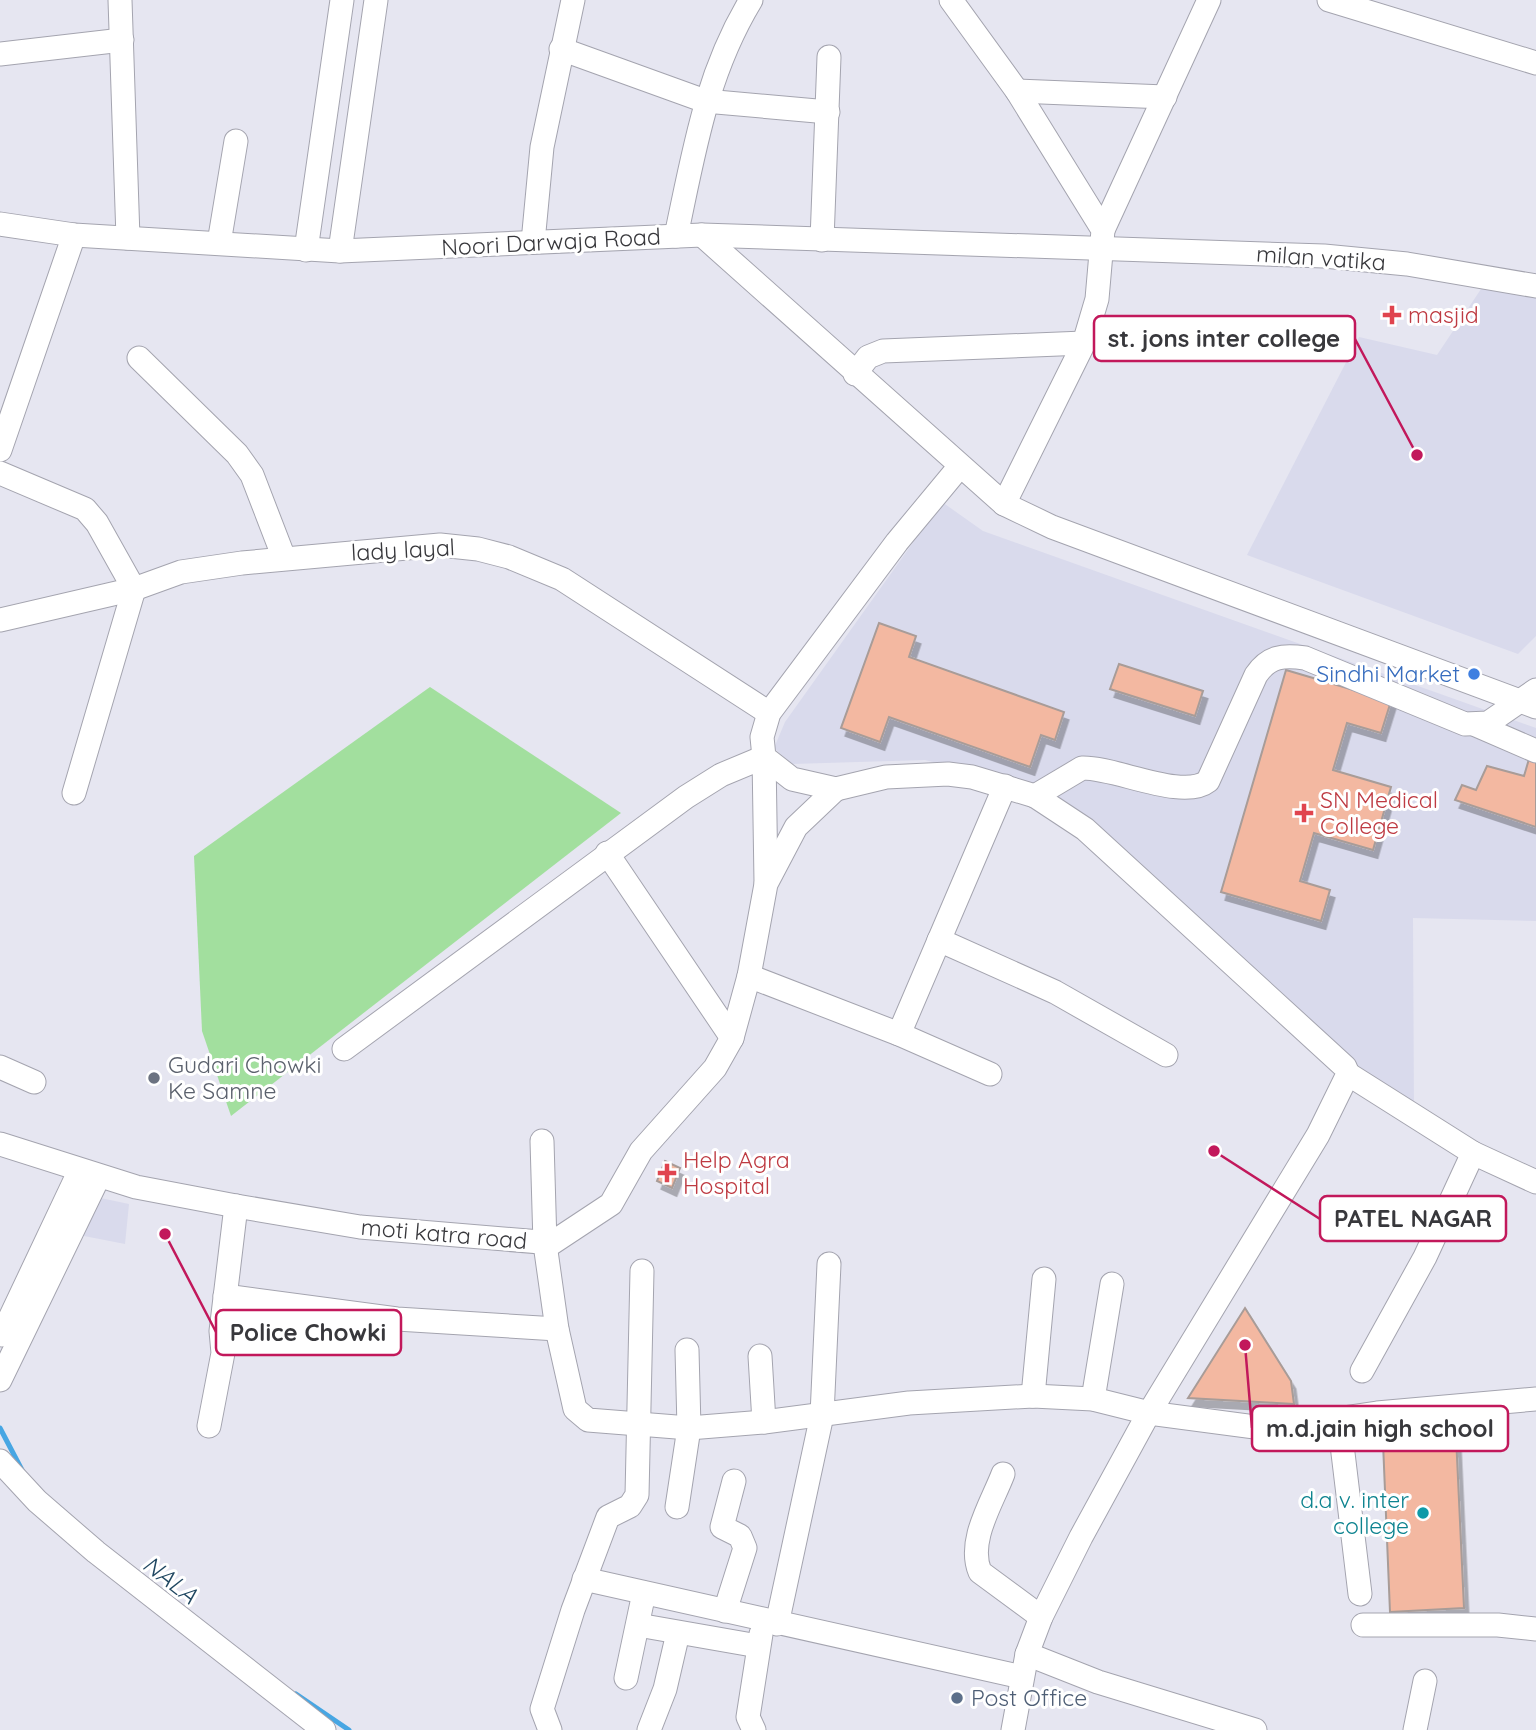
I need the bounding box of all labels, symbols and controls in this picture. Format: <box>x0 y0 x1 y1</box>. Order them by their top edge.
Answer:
street label: Noori Darwaja Road <box>440 221 662 262</box>
street label: milan vatika <box>1255 239 1387 276</box>
place label: masjid <box>1408 300 1479 329</box>
marker: masjid <box>1382 305 1402 325</box>
callout: st. jons inter college <box>1094 316 1355 361</box>
text: st. jons inter college <box>1108 323 1340 353</box>
street label: lady layal <box>350 532 456 567</box>
place label: Sindhi Market <box>1316 659 1460 688</box>
marker: Sindhi Market <box>1466 666 1482 682</box>
place label: SN Medical College <box>1320 785 1438 840</box>
marker: SN Medical College <box>1294 803 1314 823</box>
place label: Gudari Chowki Ke Samne <box>168 1050 322 1105</box>
marker: Gudari Chowki Ke Samne <box>146 1070 162 1086</box>
place label: Help Agra Hospital <box>683 1145 790 1200</box>
marker: Help Agra Hospital <box>657 1163 677 1183</box>
callout: PATEL NAGAR <box>1320 1196 1506 1241</box>
text: PATEL NAGAR <box>1334 1203 1492 1233</box>
street label: moti katra road <box>360 1212 528 1255</box>
callout: Police Chowki <box>216 1310 401 1355</box>
text: Police Chowki <box>230 1317 386 1347</box>
callout: m.d.jain high school <box>1252 1406 1508 1451</box>
text: m.d.jain high school <box>1266 1413 1494 1443</box>
place label: d.a v. inter college <box>1300 1485 1409 1540</box>
marker: d.a v. inter college <box>1415 1505 1431 1521</box>
water label: NALA <box>137 1549 204 1610</box>
place label: Post Office <box>971 1683 1087 1712</box>
marker: Post Office <box>949 1690 965 1706</box>

